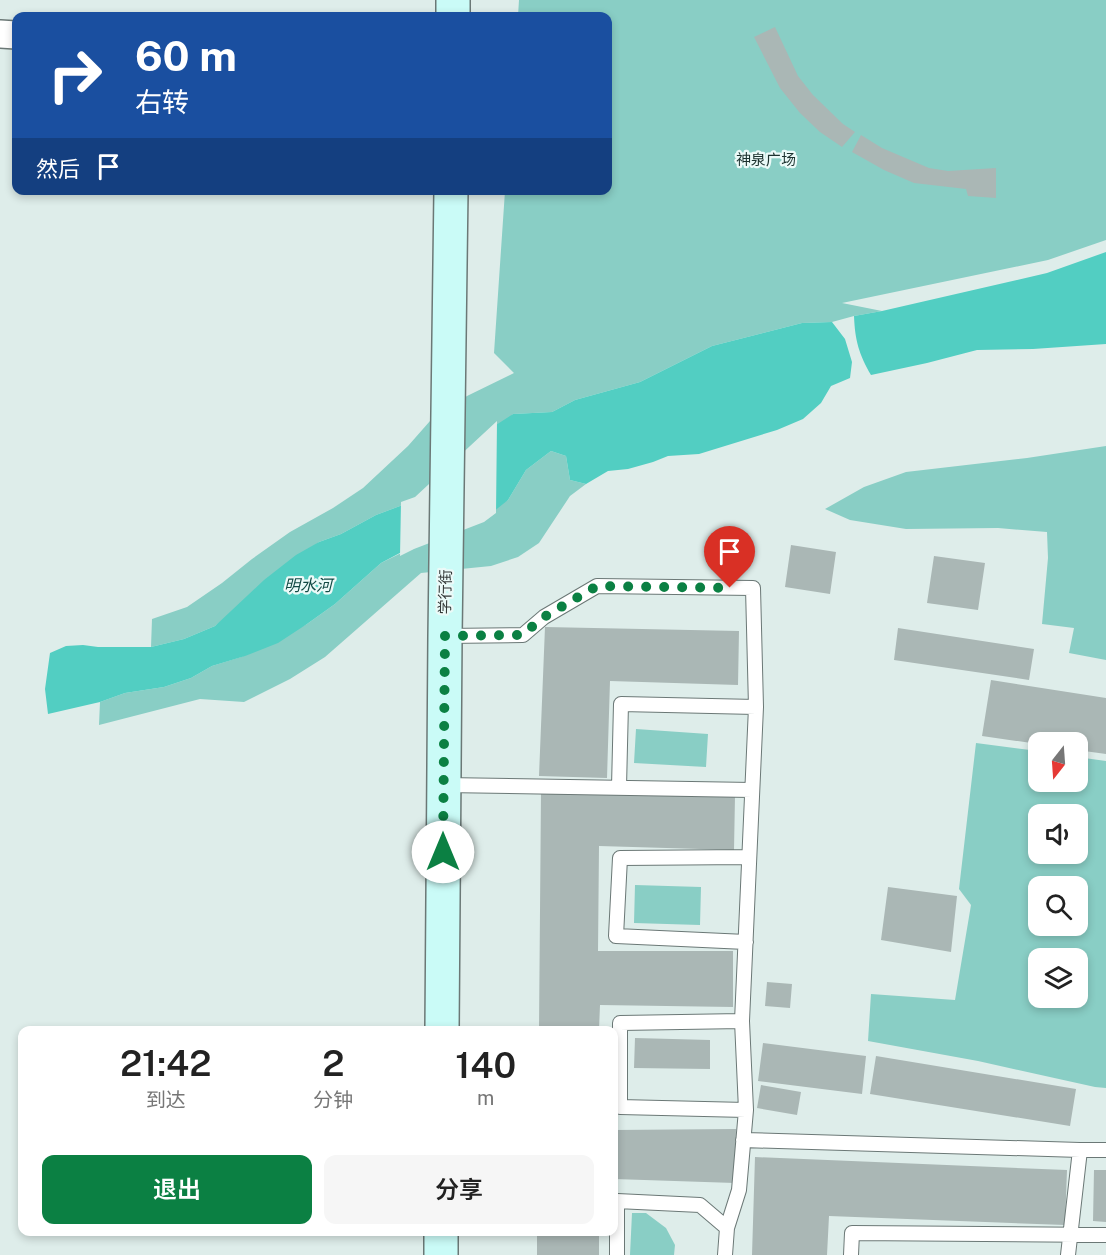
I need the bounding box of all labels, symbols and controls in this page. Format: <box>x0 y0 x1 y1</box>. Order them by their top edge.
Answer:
text: 60 m <box>135 31 237 80</box>
icon: right <box>36 36 114 114</box>
text: 右转 <box>135 86 189 118</box>
icon: arrive <box>92 150 125 183</box>
park label: 神泉广场 <box>736 151 796 168</box>
text: 然后 <box>36 156 80 182</box>
pin <box>704 526 755 588</box>
icon: arrive <box>713 535 746 568</box>
street label: 学行街 <box>436 569 454 615</box>
water label: 明水河 <box>284 576 335 595</box>
north arrow <box>1028 732 1088 792</box>
map controls <box>1028 732 1088 1008</box>
button: sound <box>1028 804 1088 864</box>
position arrow <box>411 820 475 884</box>
button: search <box>1028 876 1088 936</box>
button: layers <box>1028 948 1088 1008</box>
text: 21:42 <box>120 1042 211 1084</box>
text: 2 <box>322 1042 344 1084</box>
text: 140 <box>455 1044 516 1086</box>
text: m <box>477 1086 494 1110</box>
text: 到达 <box>146 1088 186 1112</box>
text: 分钟 <box>313 1088 353 1112</box>
button: 退出 <box>42 1155 312 1224</box>
button: 分享 <box>324 1155 594 1224</box>

